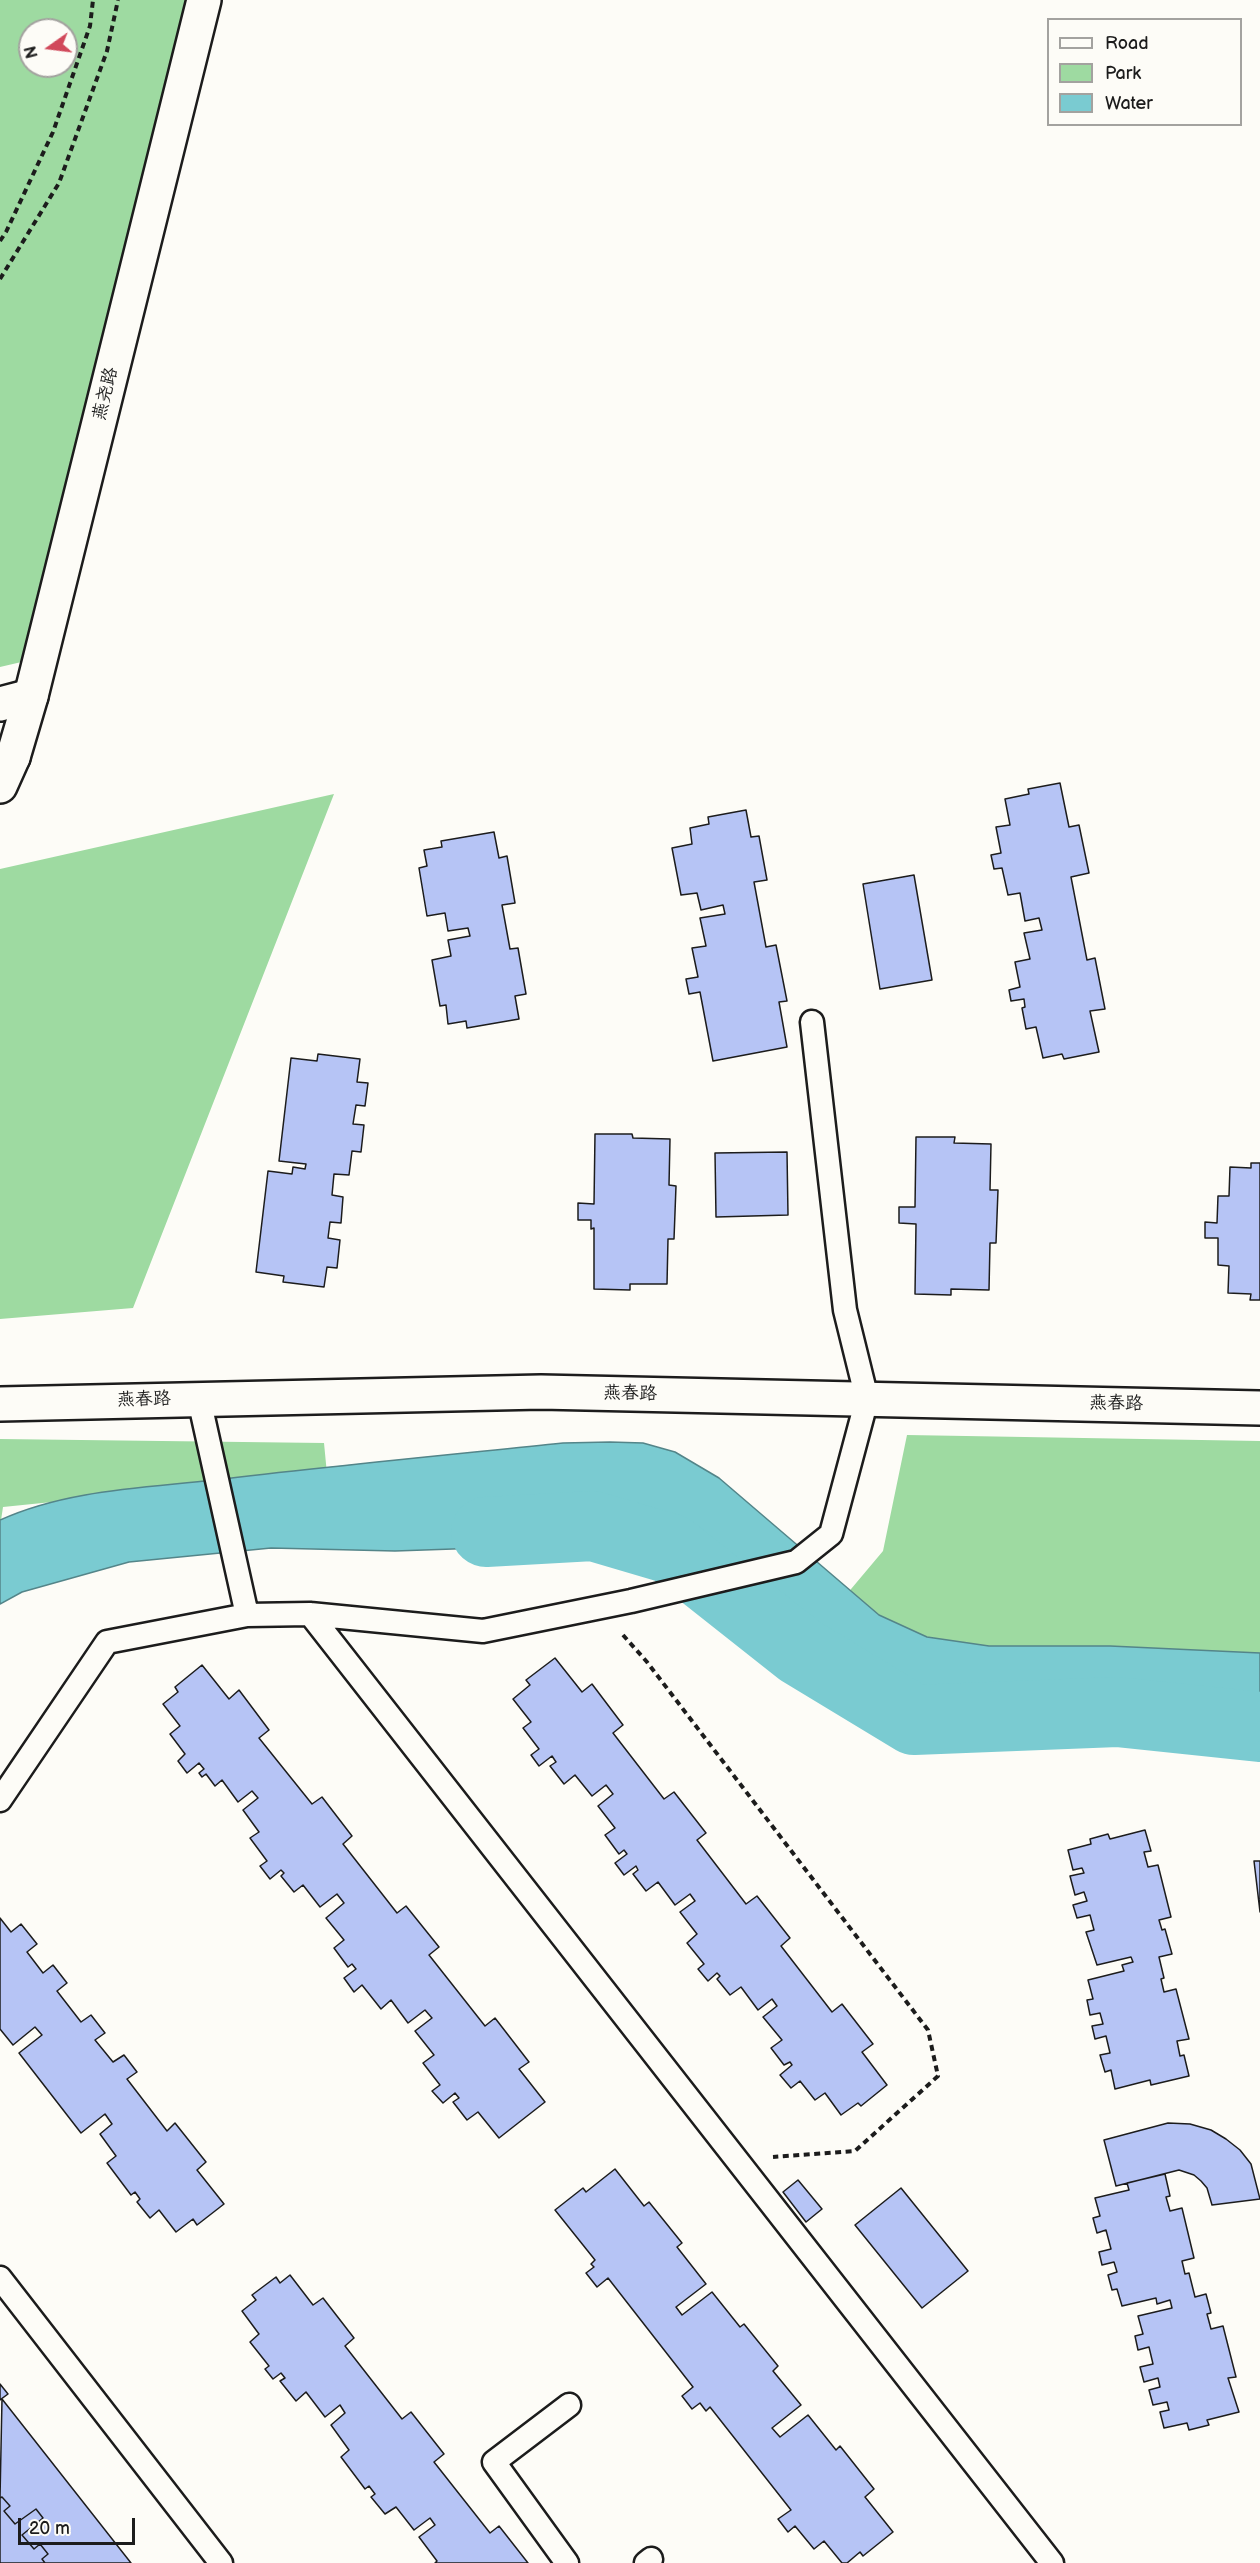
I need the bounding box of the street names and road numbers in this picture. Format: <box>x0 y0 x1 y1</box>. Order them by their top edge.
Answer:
street label: 燕尧路 <box>89 365 123 423</box>
street label: 燕春路 <box>603 1383 657 1405</box>
street label: 燕春路 <box>117 1389 171 1411</box>
street label: 燕春路 <box>1089 1393 1143 1415</box>

